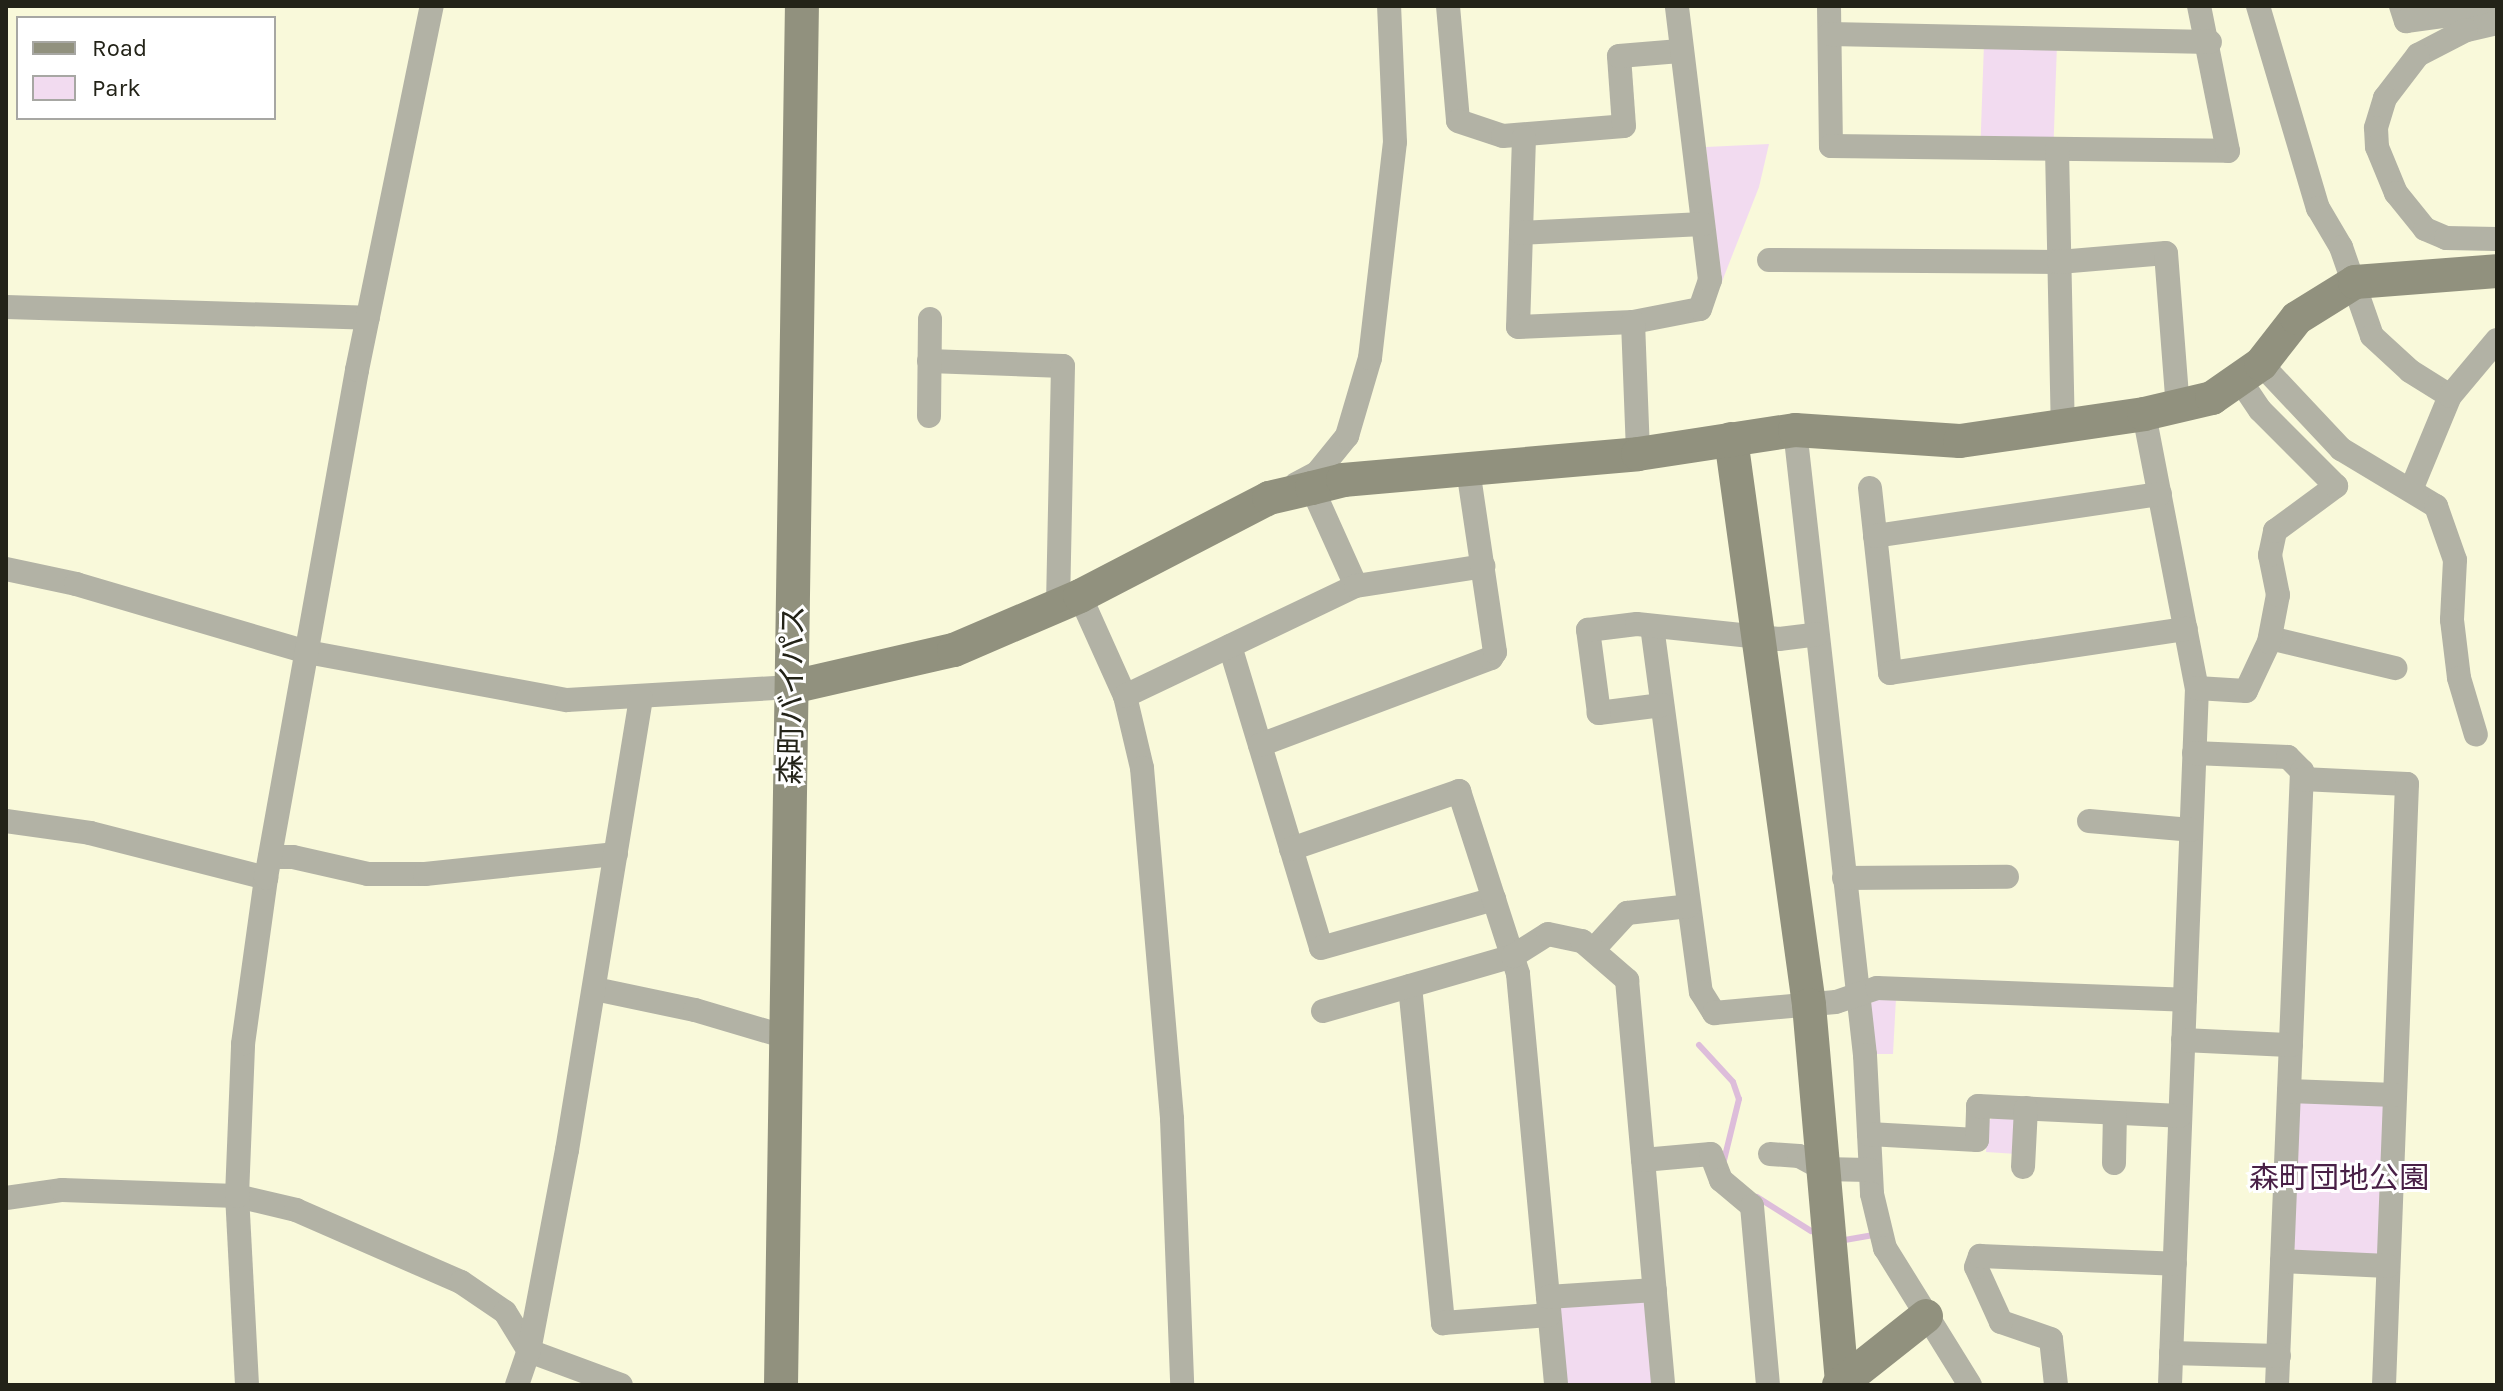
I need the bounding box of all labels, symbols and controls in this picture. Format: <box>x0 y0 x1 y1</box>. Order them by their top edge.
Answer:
legend <box>16 16 276 120</box>
text: Road <box>92 34 147 62</box>
text: Park <box>92 74 141 102</box>
street label: 森町バイパス <box>772 605 812 785</box>
park label: 森町団地公園 <box>2249 1160 2429 1196</box>

